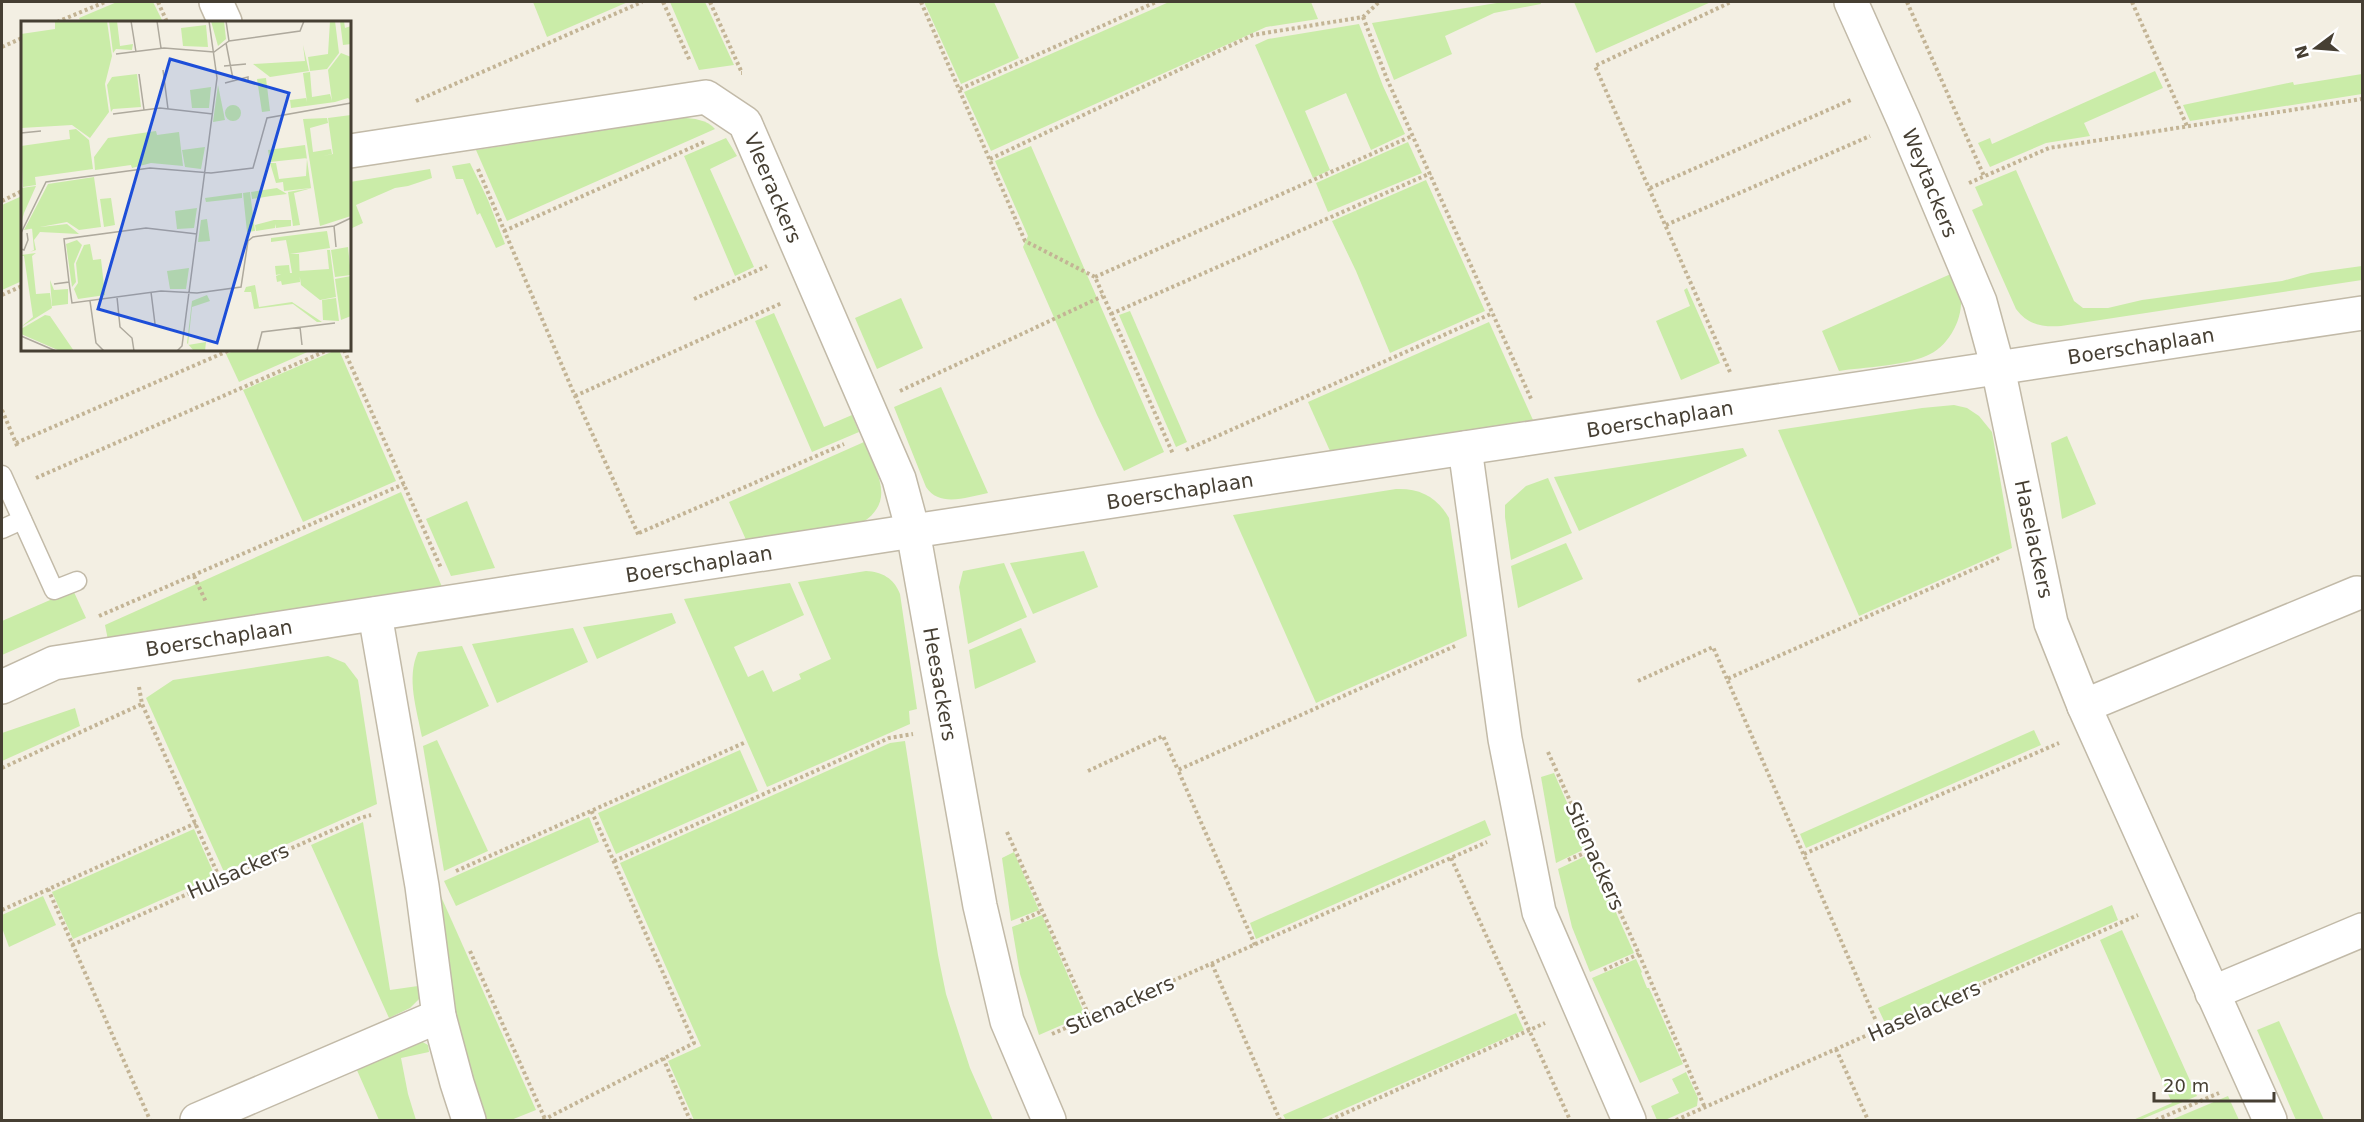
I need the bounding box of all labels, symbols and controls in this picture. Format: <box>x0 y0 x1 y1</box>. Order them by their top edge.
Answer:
north arrow <box>2286 18 2346 78</box>
inset map <box>21 21 351 351</box>
text: N <box>2291 43 2313 61</box>
street label: Weytackers <box>1897 125 1963 241</box>
street label: Vleerackers <box>739 129 807 247</box>
street label: Boerschaplaan <box>2066 323 2216 369</box>
street label: Boerschaplaan <box>1585 396 1735 442</box>
street label: Boerschaplaan <box>1105 468 1255 514</box>
street label: Haselackers <box>2010 477 2058 601</box>
street label: Boerschaplaan <box>624 541 774 587</box>
street label: Boerschaplaan <box>144 615 294 661</box>
street label: Heesackers <box>918 625 962 743</box>
street label: Stienackers <box>1560 798 1630 914</box>
street label: Hulsackers <box>183 838 293 904</box>
street label: Stienackers <box>1062 970 1178 1040</box>
street label: Haselackers <box>1864 975 1984 1047</box>
scale bar <box>2154 1065 2274 1103</box>
text: 20 m <box>2163 1075 2209 1096</box>

